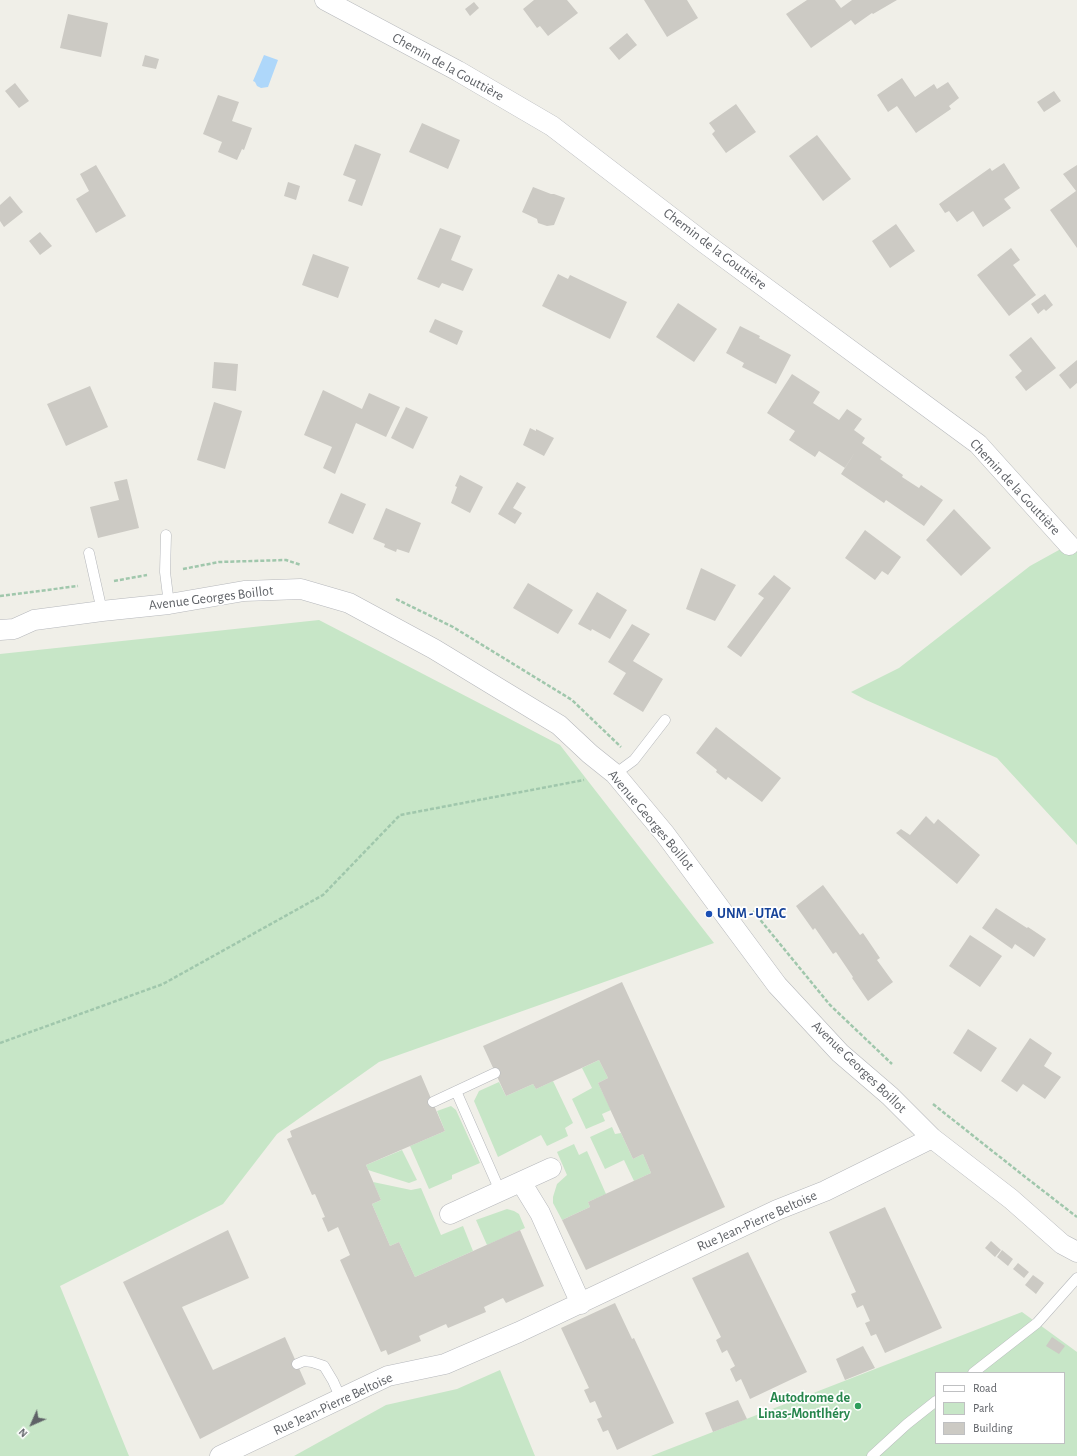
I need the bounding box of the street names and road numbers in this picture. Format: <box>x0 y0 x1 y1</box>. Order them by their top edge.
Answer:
street label: Chemin de la Gouttière <box>389 29 507 105</box>
street label: Chemin de la Gouttière <box>660 205 770 293</box>
street label: Chemin de la Gouttière <box>966 435 1064 539</box>
street label: Avenue Georges Boillot <box>148 582 274 614</box>
street label: Avenue Georges Boillot <box>604 766 698 874</box>
street label: Avenue Georges Boillot <box>808 1017 910 1117</box>
street label: Rue Jean-Pierre Beltoise <box>694 1187 820 1255</box>
street label: Rue Jean-Pierre Beltoise <box>271 1369 395 1439</box>

